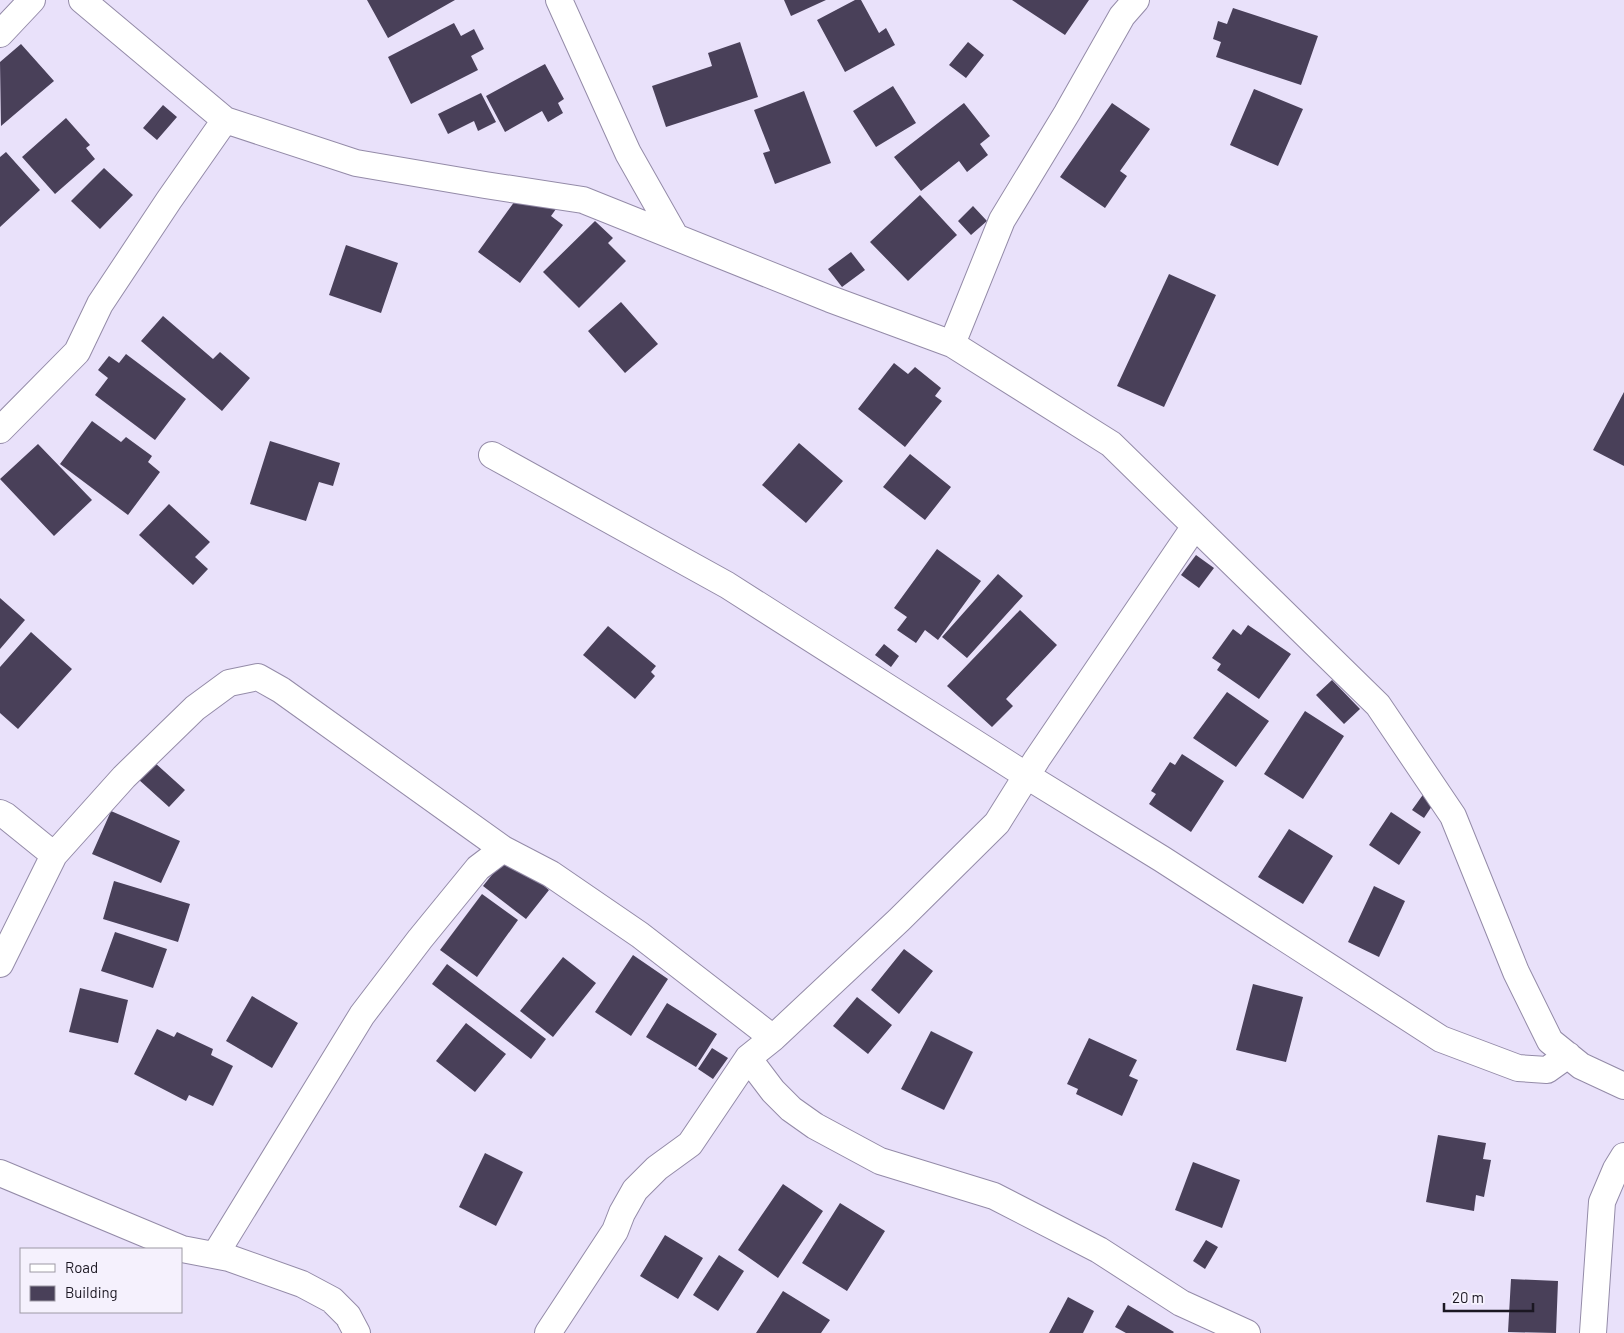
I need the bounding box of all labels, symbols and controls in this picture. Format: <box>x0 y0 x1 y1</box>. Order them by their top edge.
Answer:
legend <box>20 1248 182 1313</box>
text: Road <box>65 1258 98 1276</box>
scale bar <box>1444 1280 1533 1312</box>
text: Building <box>65 1283 118 1301</box>
text: 20 m <box>1452 1288 1484 1306</box>

